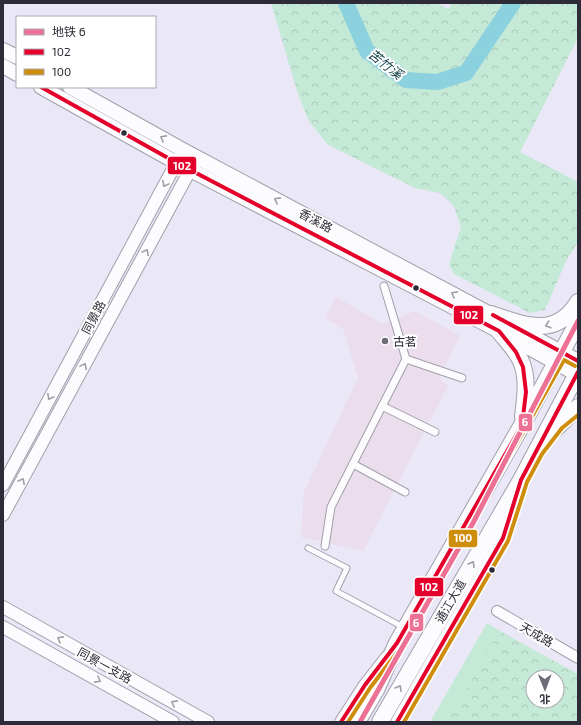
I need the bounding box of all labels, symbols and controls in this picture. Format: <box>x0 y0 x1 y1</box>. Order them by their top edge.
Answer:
legend <box>16 16 156 88</box>
text: 地铁 6 <box>52 24 86 38</box>
text: 102 <box>52 44 71 58</box>
water label: 苦竹溪 <box>366 46 408 84</box>
text: 100 <box>52 64 71 78</box>
unlabelled marker <box>119 128 129 138</box>
one-way arrow <box>159 136 167 143</box>
line badge: 102 <box>167 156 197 175</box>
text: 102 <box>173 159 191 172</box>
one-way arrow <box>163 180 170 188</box>
one-way arrow <box>274 197 281 205</box>
street label: 香溪路 <box>297 205 335 235</box>
one-way arrow <box>141 249 148 256</box>
unlabelled marker <box>411 283 421 293</box>
one-way arrow <box>450 291 458 299</box>
street label: 同景路 <box>78 298 108 336</box>
line badge: 102 <box>453 305 484 325</box>
text: 102 <box>460 308 478 321</box>
one-way arrow <box>544 320 551 329</box>
place label: 古茗 <box>393 334 417 348</box>
marker: 古茗 <box>380 336 390 346</box>
one-way arrow <box>79 363 86 371</box>
one-way arrow <box>48 393 55 400</box>
line badge: 6 <box>518 413 533 432</box>
text: 6 <box>522 415 529 428</box>
one-way arrow <box>17 478 24 485</box>
line badge: 100 <box>448 529 478 548</box>
text: 100 <box>454 531 472 544</box>
one-way arrow <box>468 561 475 568</box>
unlabelled marker <box>487 565 497 575</box>
line badge: 102 <box>414 577 444 597</box>
street label: 通江大道 <box>432 577 468 625</box>
text: 102 <box>420 580 438 593</box>
line badge: 6 <box>409 613 424 632</box>
text: 6 <box>413 616 420 629</box>
street label: 天成路 <box>518 619 556 649</box>
one-way arrow <box>57 637 64 644</box>
street label: 同景一支路 <box>75 644 135 686</box>
north arrow <box>525 669 565 709</box>
one-way arrow <box>94 675 101 683</box>
one-way arrow <box>395 685 402 692</box>
text: 北 <box>540 693 551 706</box>
one-way arrow <box>171 700 178 708</box>

